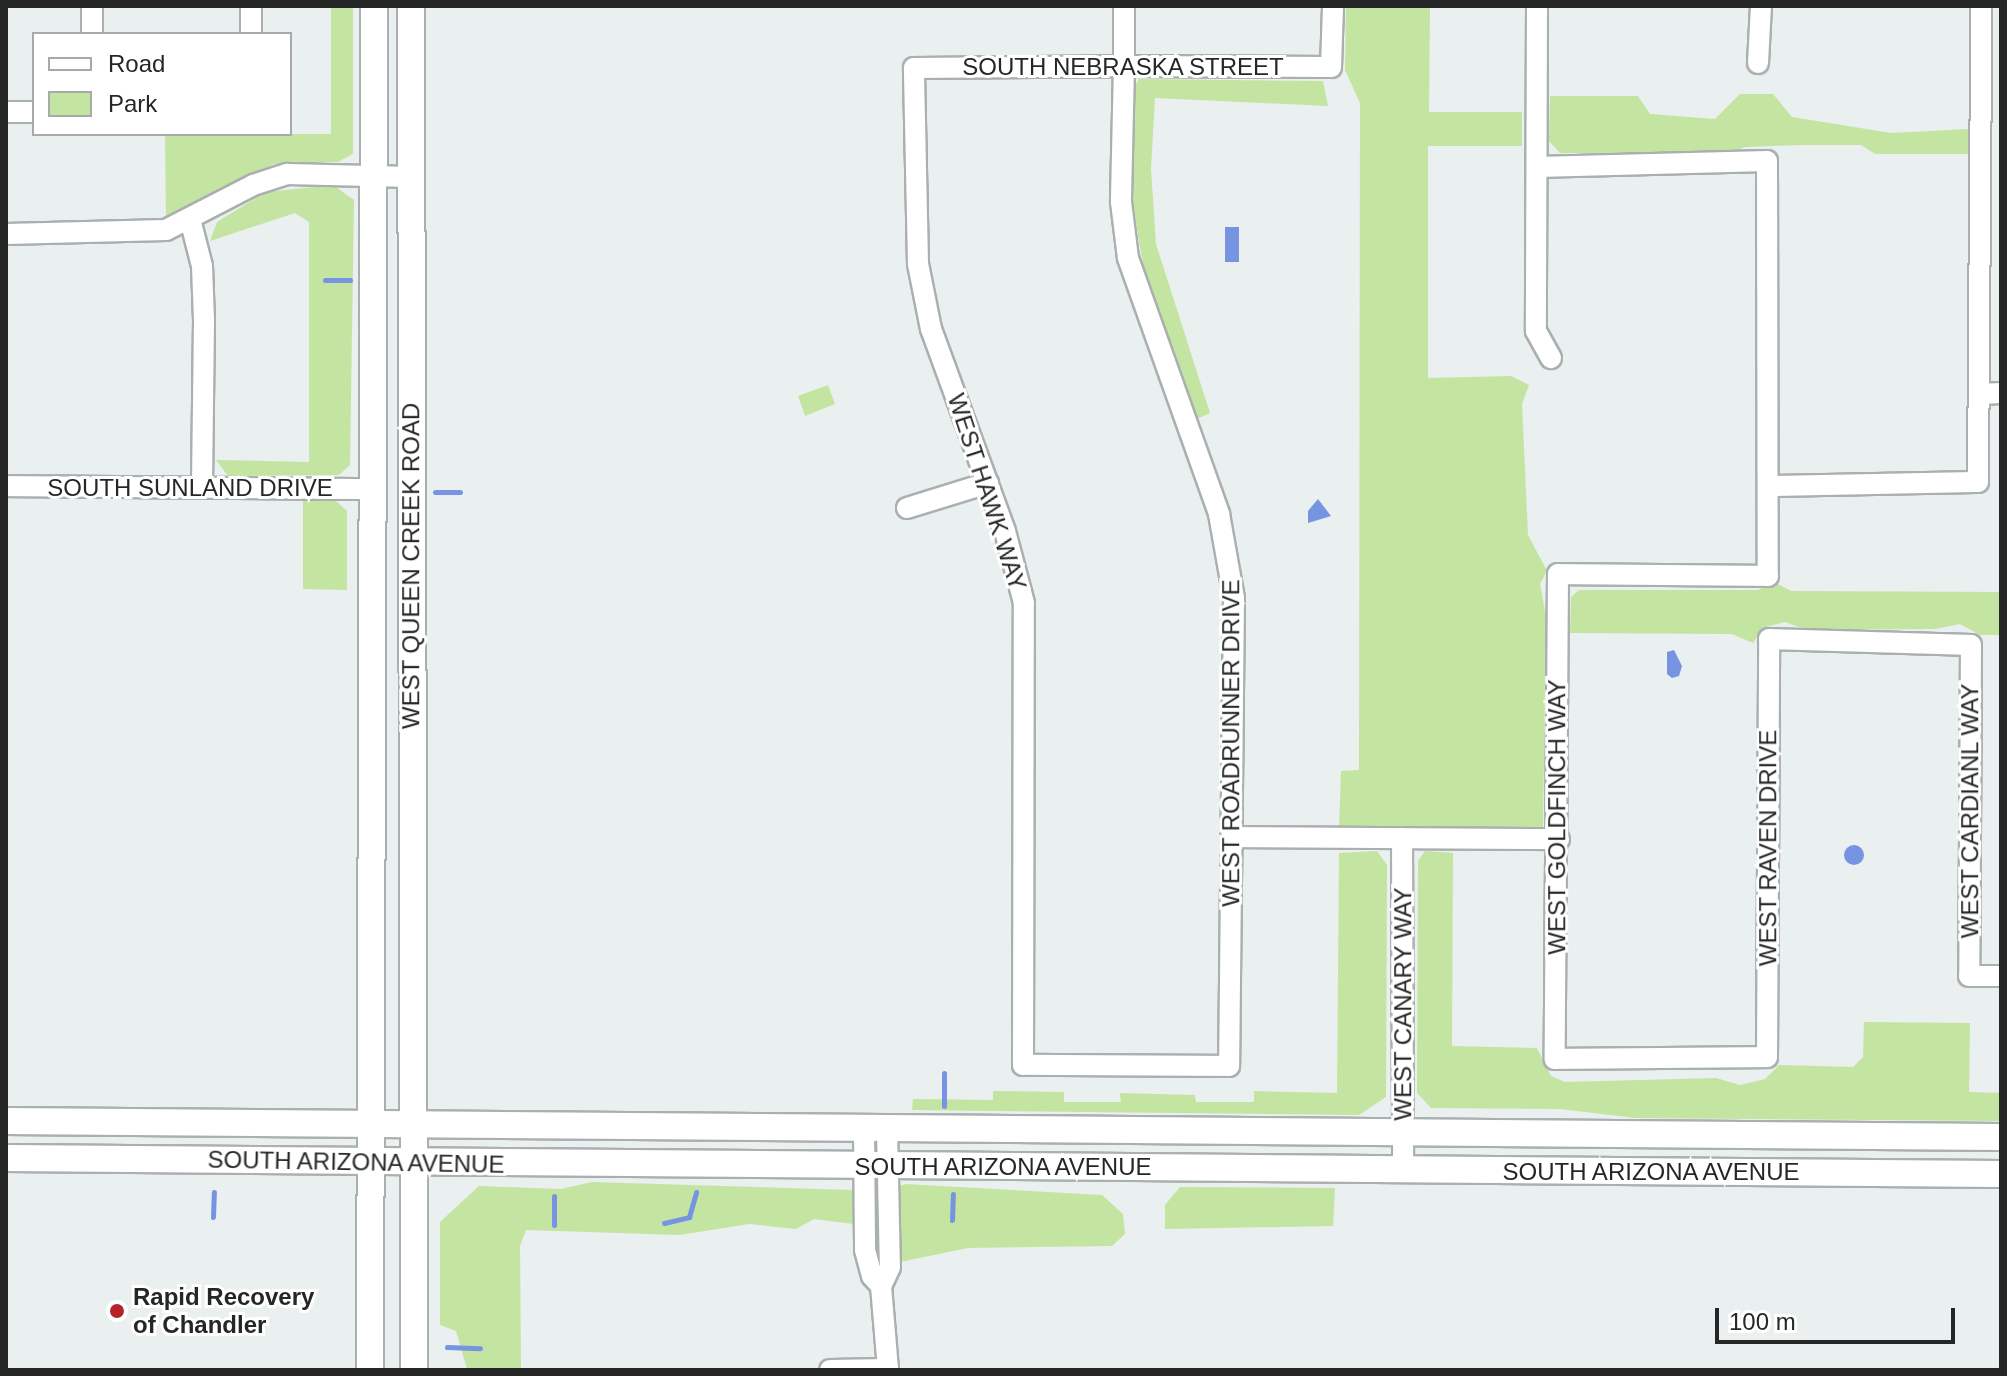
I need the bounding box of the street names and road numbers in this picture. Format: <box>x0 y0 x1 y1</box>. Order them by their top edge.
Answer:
street label: SOUTH NEBRASKA STREET <box>962 53 1284 81</box>
street label: WEST HAWK WAY <box>942 390 1032 594</box>
street label: WEST QUEEN CREEK ROAD <box>397 403 425 729</box>
street label: SOUTH SUNLAND DRIVE <box>47 474 333 502</box>
street label: WEST ROADRUNNER DRIVE <box>1217 579 1245 907</box>
street label: WEST GOLDFINCH WAY <box>1543 679 1571 955</box>
street label: WEST CARDIANL WAY <box>1956 683 1984 939</box>
street label: WEST RAVEN DRIVE <box>1754 730 1782 966</box>
street label: WEST CANARY WAY <box>1389 887 1417 1121</box>
street label: SOUTH ARIZONA AVENUE <box>205 1145 507 1179</box>
street label: SOUTH ARIZONA AVENUE <box>853 1153 1153 1181</box>
street label: SOUTH ARIZONA AVENUE <box>1501 1158 1801 1186</box>

